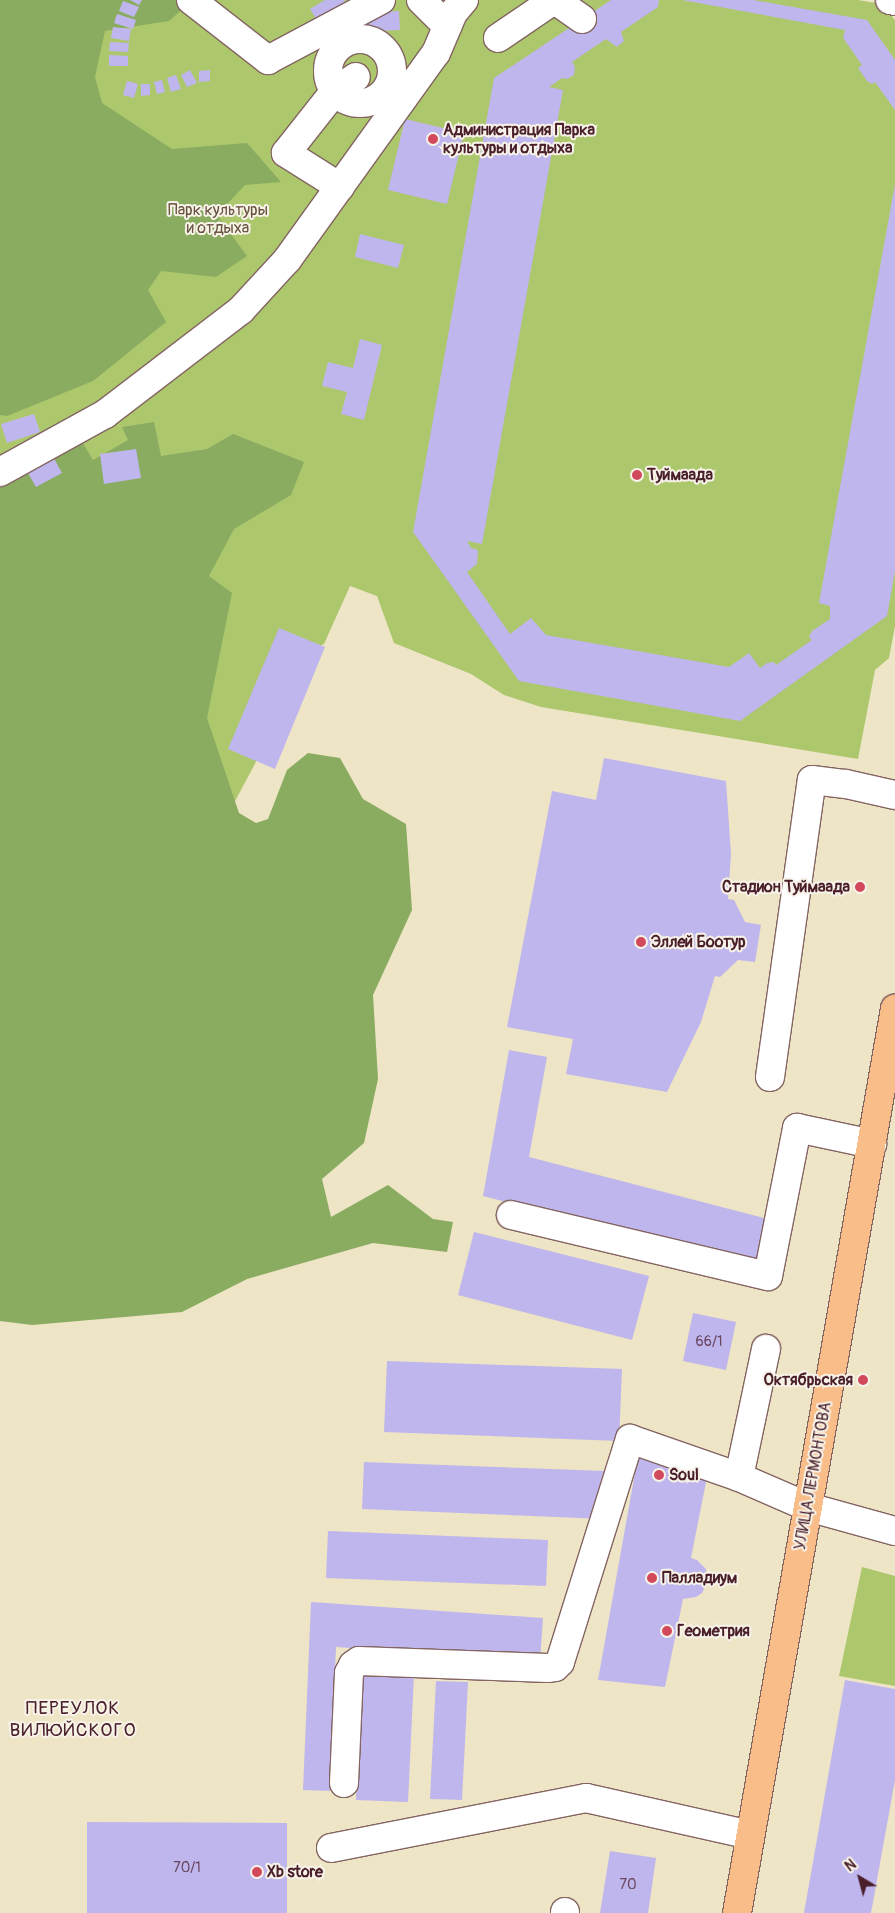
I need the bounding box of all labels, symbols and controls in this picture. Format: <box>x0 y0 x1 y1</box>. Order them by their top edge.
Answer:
place label: Администрация Парка культуры и отдыха <box>443 120 595 158</box>
marker: Администрация Парка культуры и отдыха <box>427 133 439 145</box>
park label: Парк культуры и отдыха <box>168 200 268 238</box>
place label: Туймаада <box>647 465 713 485</box>
marker: Туймаада <box>631 469 643 481</box>
place label: Стадион Туймаада <box>722 877 850 897</box>
marker: Стадион Туймаада <box>854 881 866 893</box>
place label: Эллей Боотур <box>651 932 746 952</box>
marker: Эллей Боотур <box>635 936 647 948</box>
house number: 66/1 <box>696 1334 722 1350</box>
place label: Октябрьская <box>764 1370 853 1390</box>
marker: Октябрьская <box>857 1374 869 1386</box>
street label: УЛИЦА ЛЕРМОНТОВА <box>791 1400 835 1552</box>
place label: Soul <box>669 1465 699 1485</box>
marker: Soul <box>653 1469 665 1481</box>
place label: Палладиум <box>662 1568 737 1588</box>
marker: Палладиум <box>646 1572 658 1584</box>
place label: Геометрия <box>677 1621 750 1641</box>
marker: Геометрия <box>661 1625 673 1637</box>
district label: ПЕРЕУЛОК ВИЛЮЙСКОГО <box>8 1698 138 1742</box>
north arrow <box>835 1853 885 1903</box>
text: N <box>842 1856 860 1875</box>
house number: 70/1 <box>173 1860 201 1876</box>
place label: Xb store <box>267 1862 323 1882</box>
marker: Xb store <box>251 1866 263 1878</box>
house number: 70 <box>620 1877 636 1893</box>

